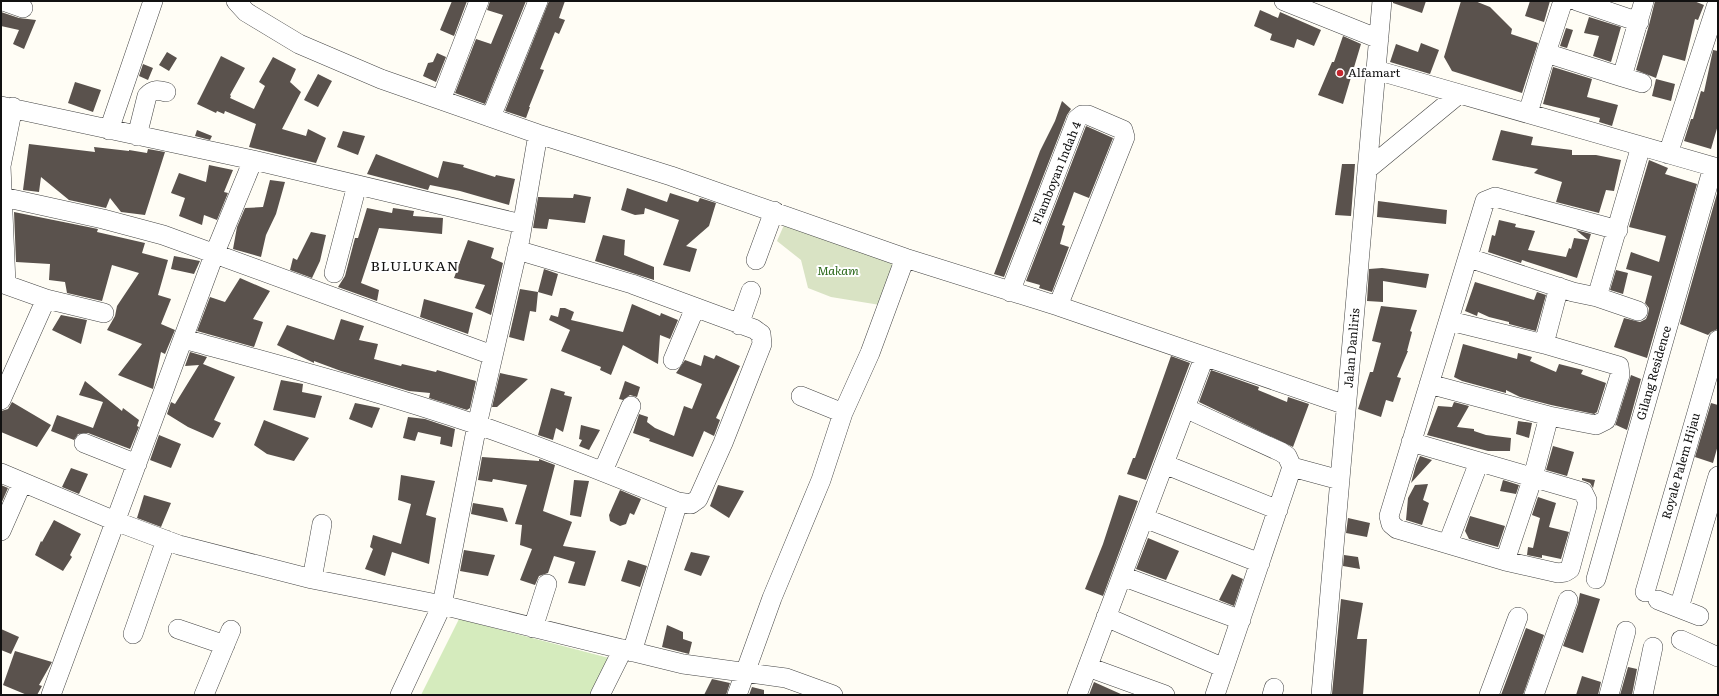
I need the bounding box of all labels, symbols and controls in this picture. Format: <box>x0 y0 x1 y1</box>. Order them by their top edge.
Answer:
place label: Alfamart <box>1348 63 1400 81</box>
marker: Alfamart <box>1335 68 1345 78</box>
street label: Flamboyan Indah 4 <box>1027 118 1085 227</box>
district label: BLULUKAN <box>371 255 459 275</box>
park label: Makam <box>817 261 859 279</box>
street label: Jalan Danliris <box>1339 307 1364 389</box>
street label: Gilang Residence <box>1631 323 1675 422</box>
street label: Royale Palem Hijau <box>1656 410 1704 521</box>

